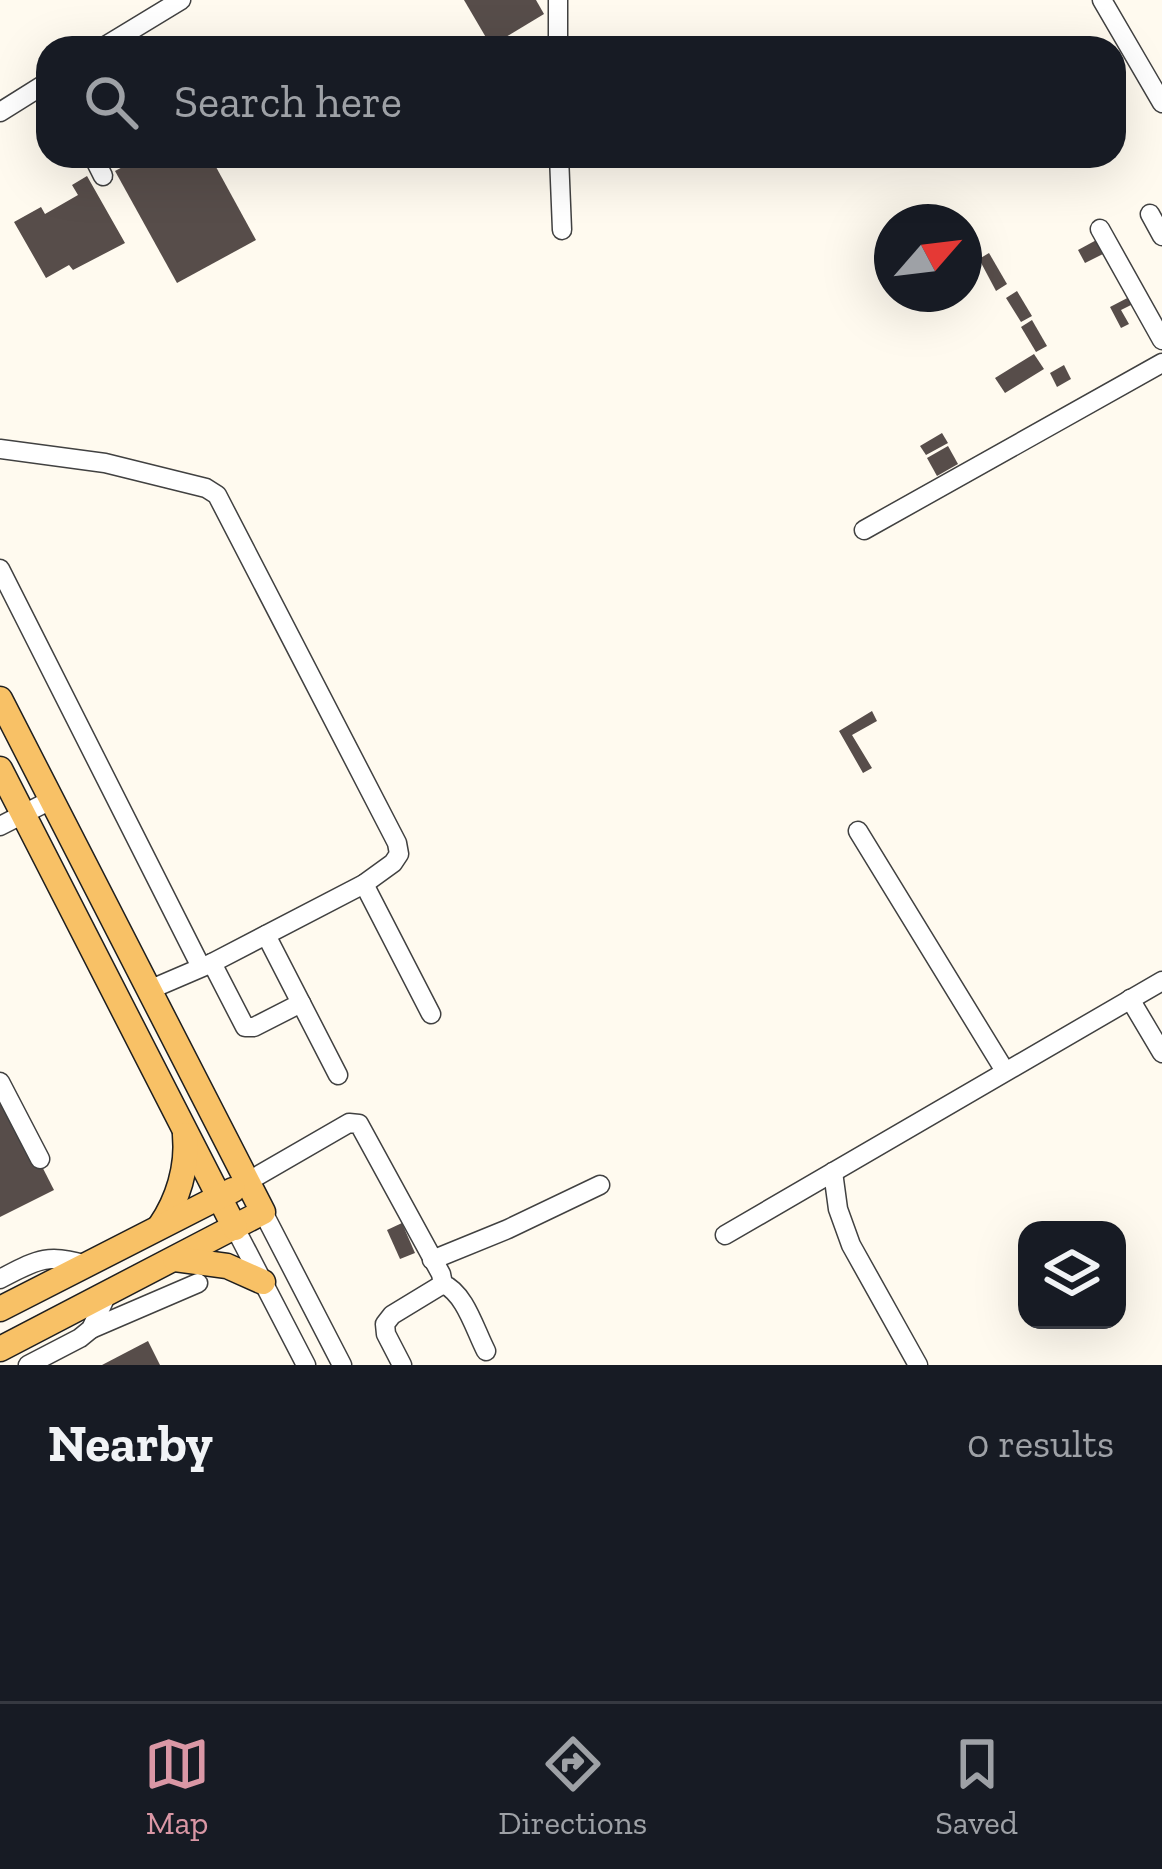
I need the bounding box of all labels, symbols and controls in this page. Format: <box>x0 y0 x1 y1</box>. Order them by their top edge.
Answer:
search box <box>36 36 1126 168</box>
icon: search <box>78 69 144 135</box>
text: Search here <box>174 75 402 129</box>
north arrow <box>874 204 982 312</box>
map controls <box>1018 1221 1126 1329</box>
button: layers <box>1018 1221 1126 1329</box>
text: Nearby <box>48 1413 213 1474</box>
text: 0 results <box>967 1420 1114 1467</box>
tab: Map <box>144 1731 210 1842</box>
tab: Directions <box>498 1731 647 1842</box>
tab: Saved <box>935 1731 1018 1842</box>

